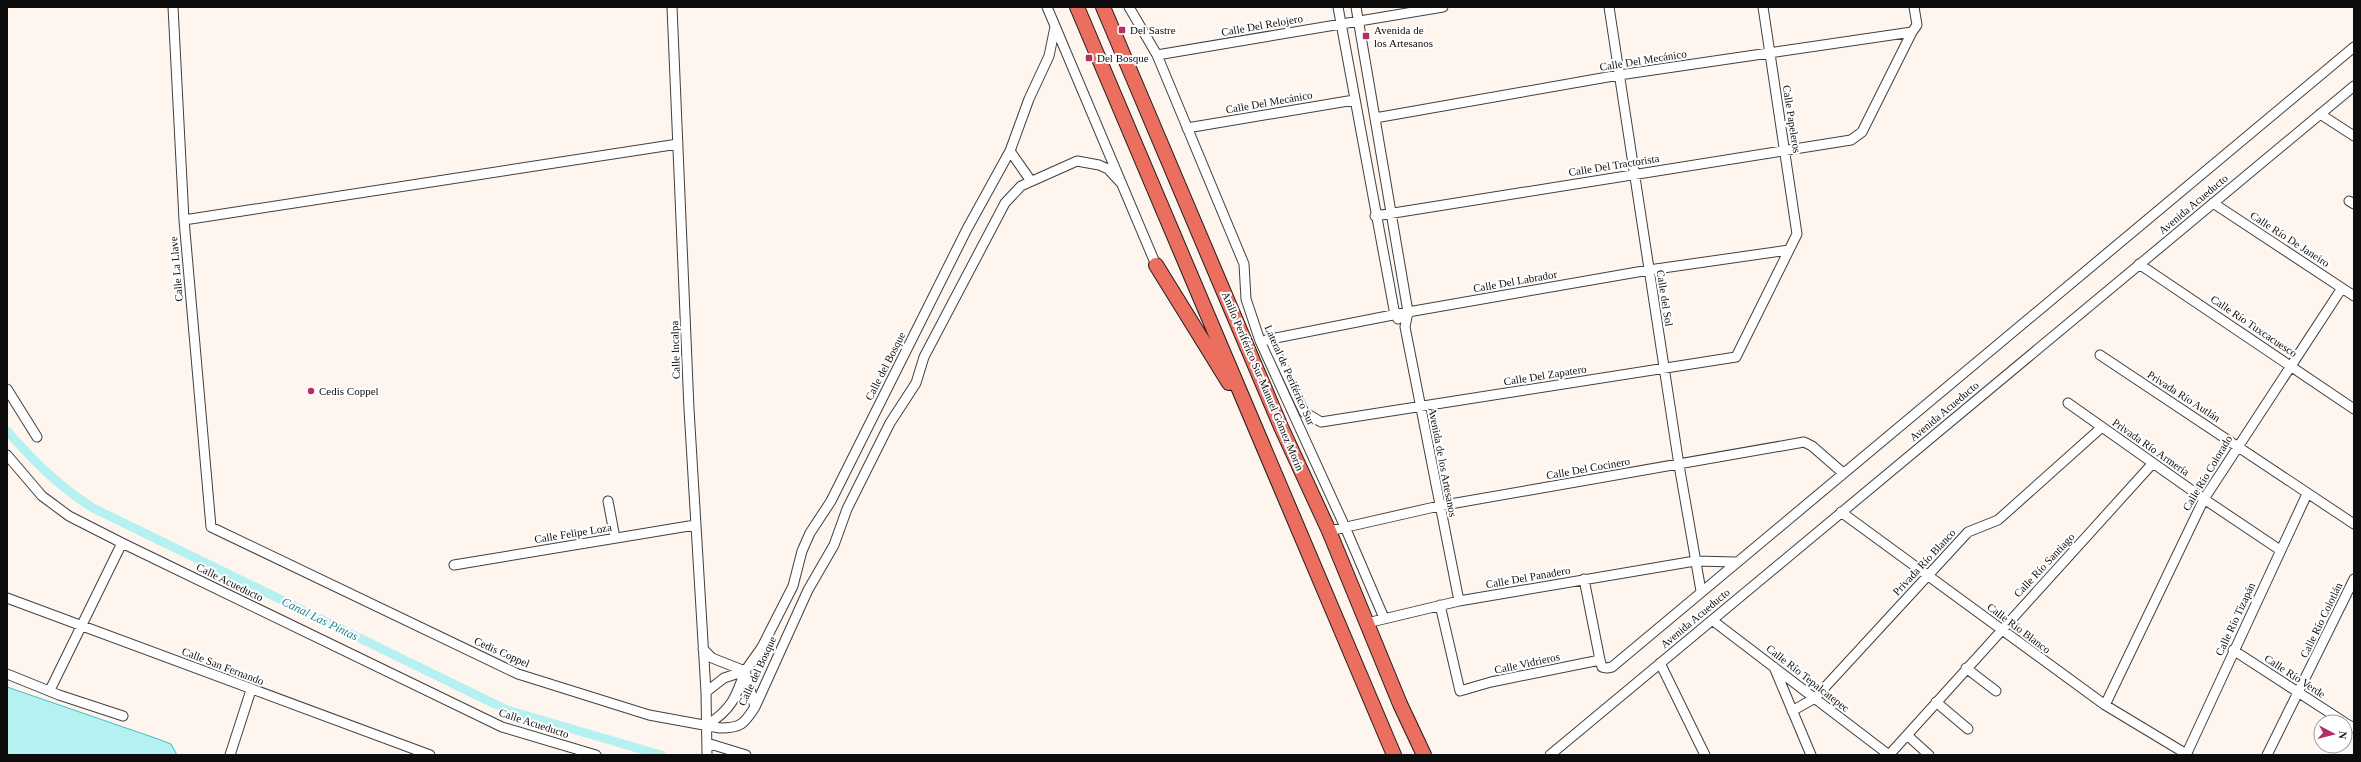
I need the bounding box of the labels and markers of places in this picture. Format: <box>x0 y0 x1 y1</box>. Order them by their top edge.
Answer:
place label: Del Sastre <box>1130 24 1176 36</box>
place label: Avenida de los Artesanos <box>1374 24 1433 49</box>
marker: Del Sastre <box>1117 25 1127 35</box>
marker: Avenida de los Artesanos <box>1361 31 1371 41</box>
place label: Del Bosque <box>1097 52 1149 64</box>
marker: Del Bosque <box>1084 53 1094 63</box>
place label: Cedis Coppel <box>319 385 379 397</box>
marker: Cedis Coppel <box>306 386 316 396</box>

